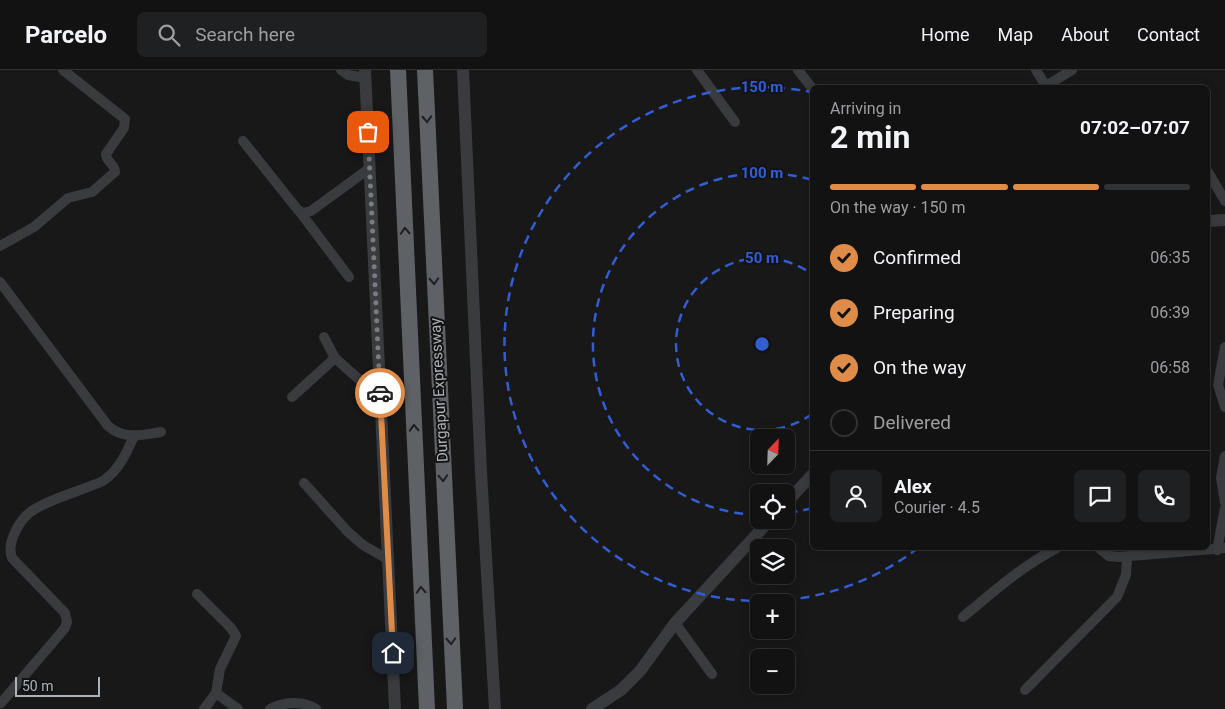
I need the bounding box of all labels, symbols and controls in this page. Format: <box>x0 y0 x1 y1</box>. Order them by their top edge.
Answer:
search box <box>137 12 487 57</box>
text: Parcelo <box>25 21 107 49</box>
icon: search <box>155 21 183 49</box>
text: Search here <box>195 23 295 46</box>
text: Home <box>921 24 970 45</box>
text: Map <box>998 24 1033 45</box>
text: About <box>1061 24 1109 45</box>
text: Contact <box>1137 24 1200 45</box>
text: 150 m <box>741 78 783 96</box>
text: Arriving in <box>830 99 901 118</box>
pin <box>347 111 389 153</box>
one-way arrow <box>422 115 432 123</box>
text: 07:02–07:07 <box>1080 116 1190 139</box>
icon: bag <box>354 118 382 146</box>
text: 2 min <box>830 118 910 156</box>
text: 100 m <box>741 164 783 182</box>
text: On the way · 150 m <box>830 198 966 217</box>
one-way arrow <box>400 226 410 234</box>
icon: check <box>830 244 858 272</box>
text: Confirmed <box>873 246 961 269</box>
text: 06:35 <box>1150 248 1190 267</box>
text: 50 m <box>745 249 779 267</box>
one-way arrow <box>429 277 440 285</box>
icon: check <box>830 299 858 327</box>
text: Preparing <box>873 301 955 324</box>
text: 06:39 <box>1150 303 1190 322</box>
street label: Durgapur Expressway <box>426 317 452 463</box>
centre of rings <box>753 335 771 353</box>
icon: check <box>830 354 858 382</box>
text: On the way <box>873 356 966 379</box>
text: 06:58 <box>1150 358 1190 377</box>
courier <box>355 368 405 418</box>
icon: car <box>366 379 394 407</box>
text: Delivered <box>873 411 951 434</box>
one-way arrow <box>408 424 419 432</box>
north arrow <box>750 429 795 474</box>
map controls <box>750 429 795 694</box>
button: person <box>830 470 882 522</box>
button: chat <box>1074 470 1126 522</box>
button: phone <box>1138 470 1190 522</box>
one-way arrow <box>438 475 449 483</box>
text: Alex <box>894 475 932 498</box>
button: locate <box>750 484 795 529</box>
text: Courier · 4.5 <box>894 498 980 517</box>
button: layers <box>750 539 795 584</box>
one-way arrow <box>416 586 427 594</box>
button: + <box>750 594 795 639</box>
pin <box>372 632 414 674</box>
one-way arrow <box>446 637 457 645</box>
icon: home <box>379 639 407 667</box>
button: − <box>750 649 795 694</box>
scale bar <box>15 674 100 697</box>
text: 50 m <box>22 678 54 694</box>

